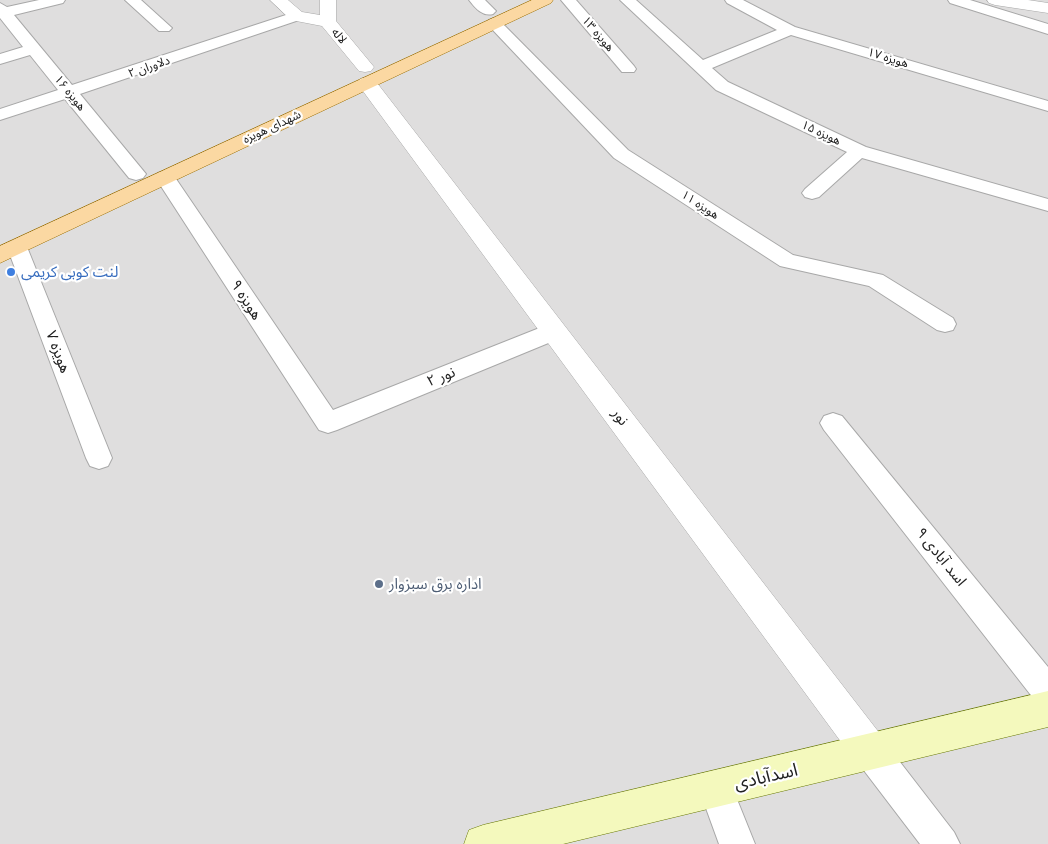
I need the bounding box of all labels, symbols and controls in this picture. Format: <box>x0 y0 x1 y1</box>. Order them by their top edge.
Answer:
street label: هویزه ۱۳ <box>579 13 617 55</box>
street label: لاله <box>328 25 350 47</box>
street label: هویزه ۱۷ <box>866 45 910 71</box>
street label: دلاوران ۲ <box>126 53 172 81</box>
street label: هویزه ۱۶ <box>51 72 89 114</box>
street label: شهدای هویزه <box>241 107 303 147</box>
street label: هویزه ۱۵ <box>799 118 843 148</box>
street label: هویزه ۱۱ <box>678 188 722 222</box>
place label: لنت کوبی کریمی <box>21 263 118 281</box>
marker: لنت کوبی کریمی <box>5 266 17 278</box>
street label: هویزه ۹ <box>226 277 266 323</box>
street label: هویزه ۷ <box>42 328 74 376</box>
street label: نور ۲ <box>424 363 458 391</box>
street label: نور <box>608 405 632 429</box>
street label: اسد آبادی ۹ <box>912 524 970 590</box>
place label: اداره برق سبزوار <box>389 575 482 593</box>
marker: اداره برق سبزوار <box>373 578 385 590</box>
street label: اسدآبادی <box>732 759 800 795</box>

